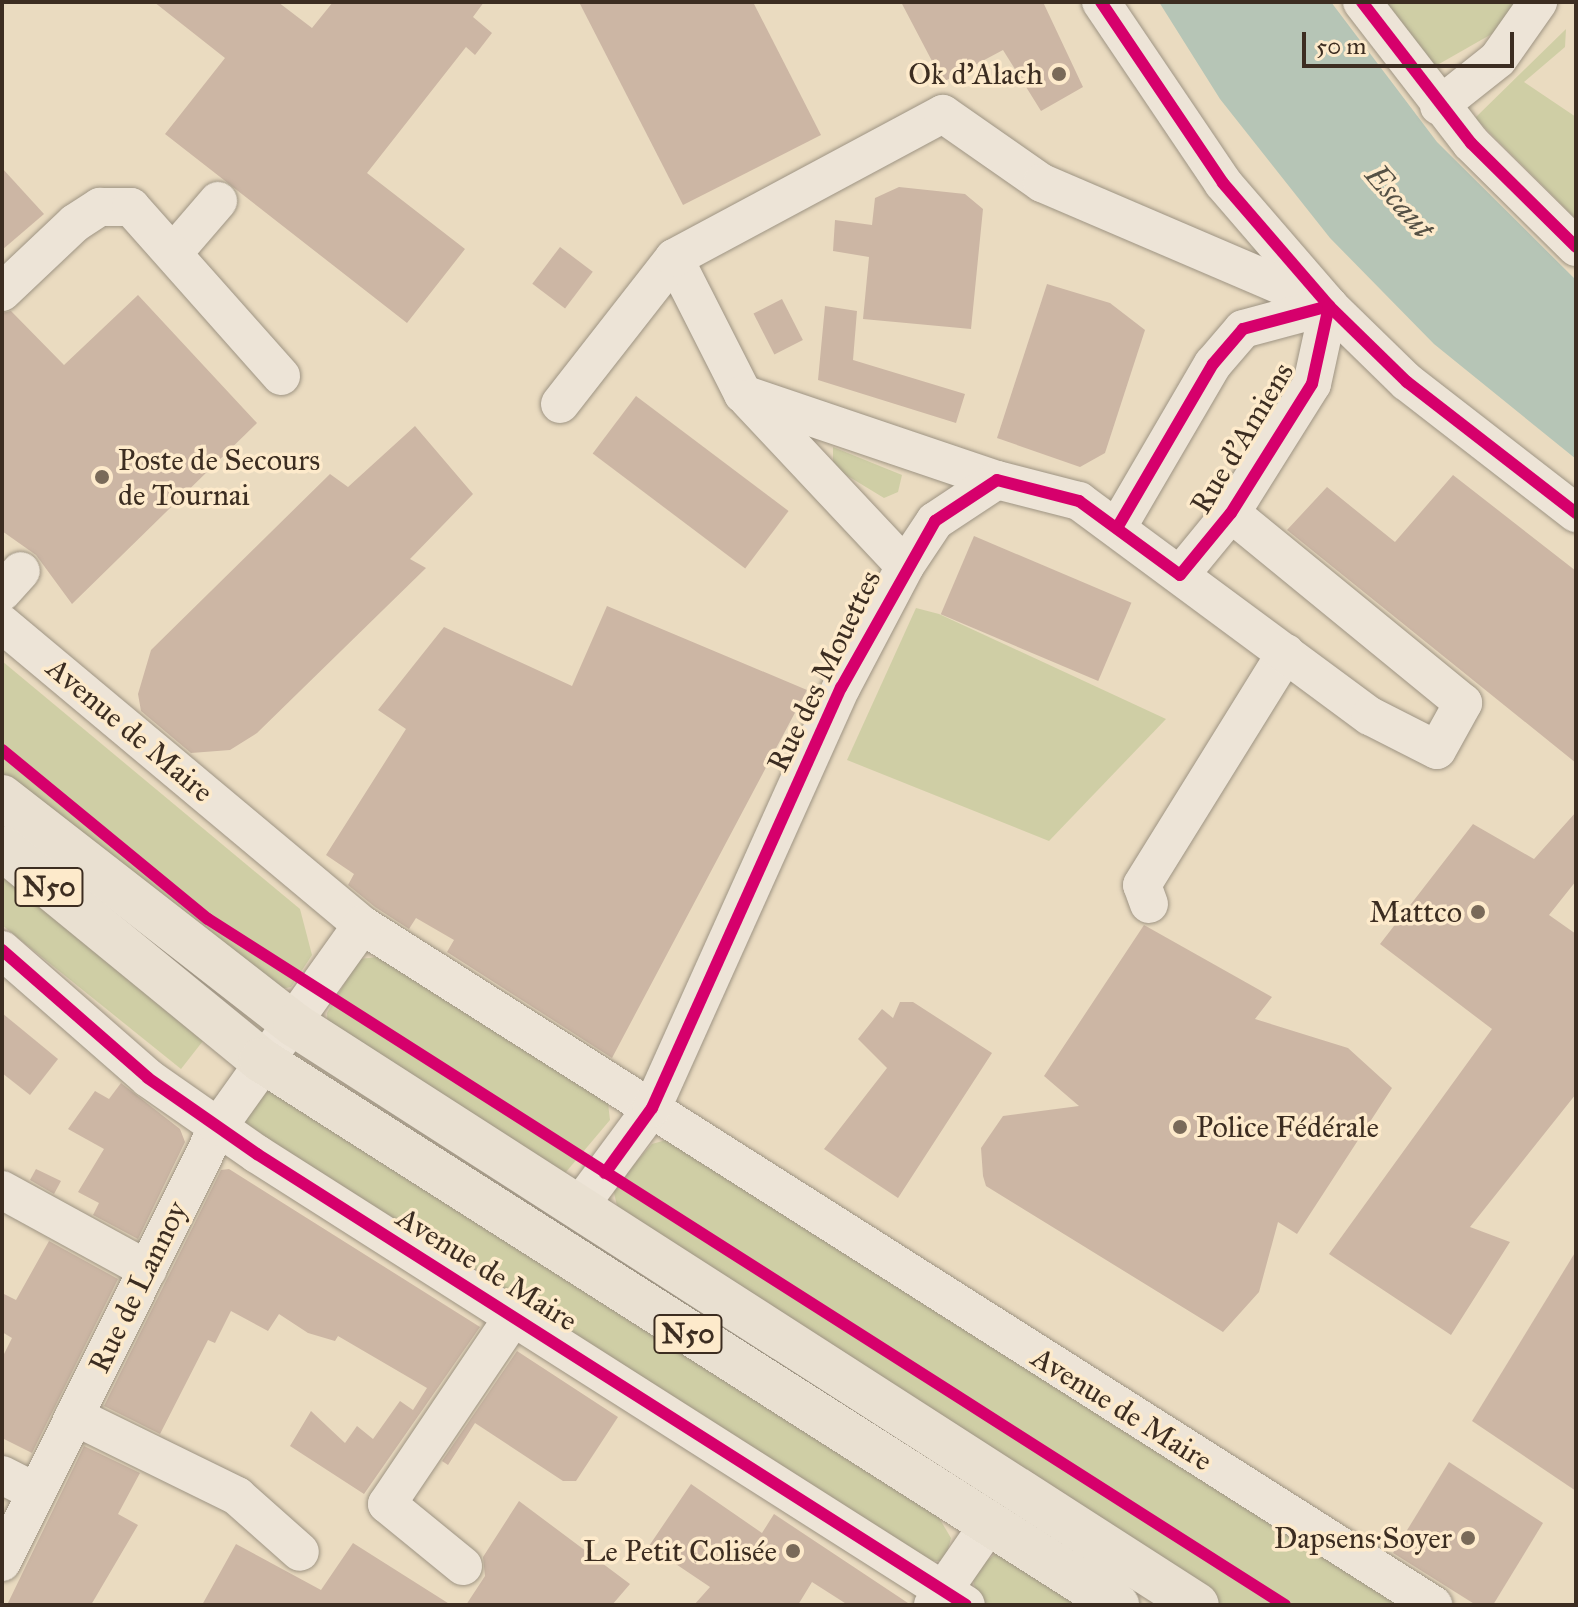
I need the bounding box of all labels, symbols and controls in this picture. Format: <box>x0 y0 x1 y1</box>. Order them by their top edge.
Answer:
scale bar <box>1306 16 1518 66</box>
text: 50 m <box>1316 31 1366 61</box>
place label: Ok d'Alach <box>908 56 1043 92</box>
marker: Ok d'Alach <box>1050 65 1068 83</box>
water label: Escaut <box>1356 157 1442 247</box>
street label: Rue d'Amiens <box>1183 356 1301 520</box>
place label: Poste de Secours de Tournai <box>118 442 320 512</box>
marker: Poste de Secours de Tournai <box>93 468 111 486</box>
street label: Rue des Mouettes <box>760 564 888 778</box>
street label: Avenue de Maire <box>40 650 220 810</box>
road number: N50 <box>13 863 85 911</box>
place label: Mattco <box>1369 894 1462 930</box>
marker: Mattco <box>1469 903 1487 921</box>
place label: Police Fédérale <box>1196 1109 1379 1145</box>
marker: Police Fédérale <box>1171 1118 1189 1136</box>
street label: Rue de Lannoy <box>81 1195 195 1379</box>
street label: Avenue de Maire <box>390 1199 584 1339</box>
road number: N50 <box>652 1310 724 1358</box>
street label: Avenue de Maire <box>1025 1339 1219 1479</box>
place label: Dapsens·Soyer <box>1274 1520 1452 1556</box>
marker: Dapsens·Soyer <box>1459 1529 1477 1547</box>
place label: Le Petit Colisée <box>583 1533 777 1569</box>
marker: Le Petit Colisée <box>784 1542 802 1560</box>

